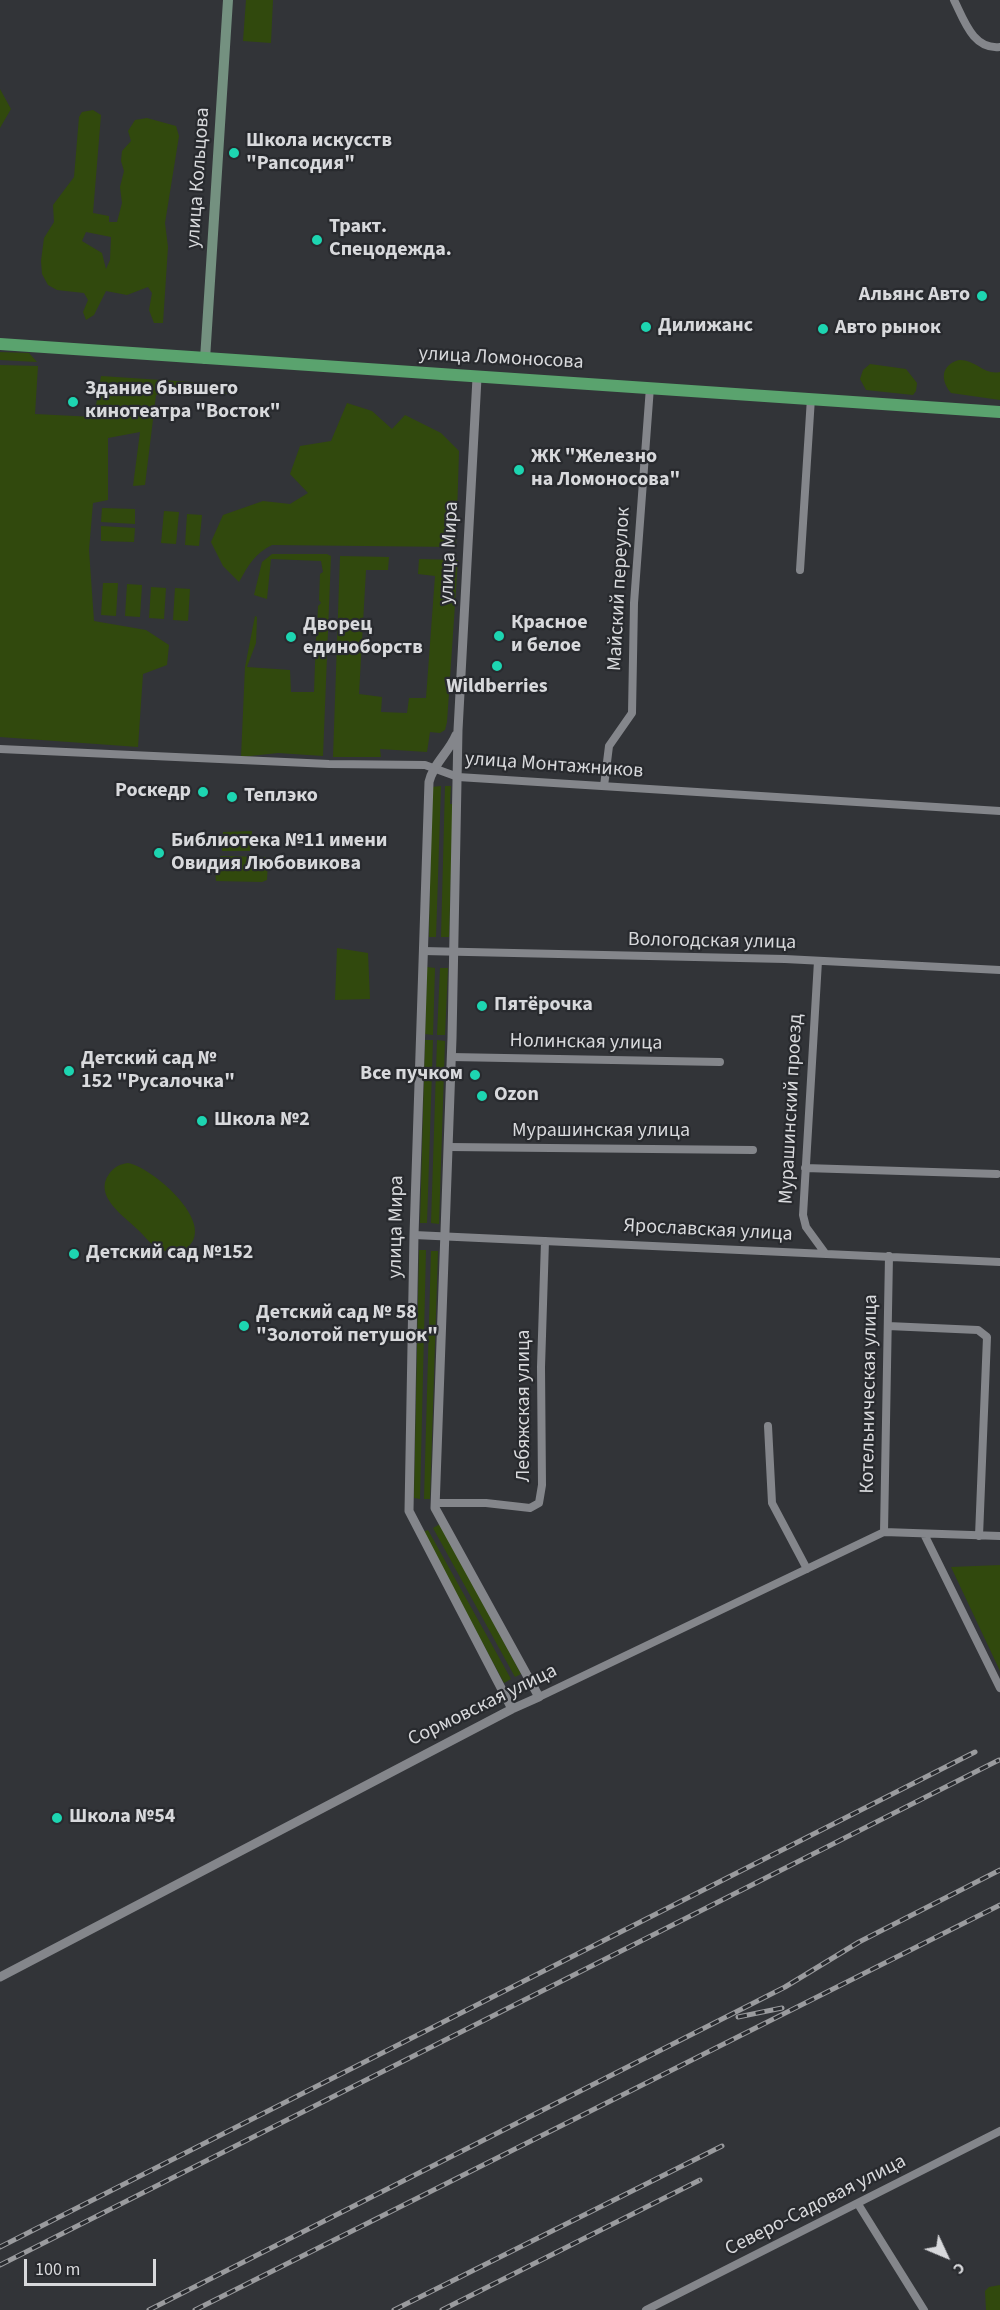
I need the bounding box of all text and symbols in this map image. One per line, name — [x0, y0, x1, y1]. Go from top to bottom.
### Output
street label: улица Кольцова — [182, 107, 216, 249]
place label: Школа искусств "Рапсодия" — [246, 130, 392, 177]
marker: Школа искусств "Рапсодия" — [227, 146, 241, 160]
place label: Тракт. Спецодежда. — [329, 216, 452, 263]
marker: Тракт. Спецодежда. — [310, 233, 324, 247]
place label: Альянс Авто — [859, 284, 970, 308]
marker: Альянс Авто — [975, 289, 989, 303]
place label: Дилижанс — [658, 315, 753, 339]
place label: Авто рынок — [835, 317, 941, 341]
marker: Дилижанс — [639, 320, 653, 334]
marker: Авто рынок — [816, 322, 830, 336]
street label: улица Ломоносова — [418, 343, 584, 375]
place label: Здание бывшего кинотеатра "Восток" — [85, 378, 281, 425]
marker: Здание бывшего кинотеатра "Восток" — [66, 395, 80, 409]
place label: ЖК "Железно на Ломоносова" — [531, 446, 680, 493]
marker: ЖК "Железно на Ломоносова" — [512, 463, 526, 477]
street label: улица Мира — [435, 501, 465, 605]
street label: Майский переулок — [604, 506, 636, 672]
place label: Красное и белое — [511, 612, 587, 659]
place label: Дворец единоборств — [303, 614, 423, 661]
marker: Красное и белое — [492, 629, 506, 643]
marker: Дворец единоборств — [284, 630, 298, 644]
marker: Wildberries — [490, 659, 504, 673]
place label: Wildberries — [446, 676, 548, 700]
street label: улица Монтажников — [464, 748, 644, 784]
place label: Роскедр — [115, 780, 191, 804]
marker: Роскедр — [196, 785, 210, 799]
place label: Теплэко — [244, 785, 318, 809]
marker: Теплэко — [225, 790, 239, 804]
place label: Библиотека №11 имени Овидия Любовикова — [171, 830, 387, 877]
marker: Библиотека №11 имени Овидия Любовикова — [152, 846, 166, 860]
street label: Вологодская улица — [628, 929, 796, 955]
place label: Пятёрочка — [494, 994, 593, 1018]
marker: Пятёрочка — [475, 999, 489, 1013]
street label: Мурашинский проезд — [775, 1013, 809, 1205]
street label: Нолинская улица — [509, 1030, 663, 1056]
place label: Детский сад № 152 "Русалочка" — [81, 1048, 235, 1095]
place label: Все пучком — [360, 1063, 463, 1087]
marker: Детский сад № 152 "Русалочка" — [62, 1064, 76, 1078]
marker: Все пучком — [468, 1068, 482, 1082]
place label: Ozon — [494, 1084, 539, 1108]
marker: Ozon — [475, 1089, 489, 1103]
place label: Школа №2 — [214, 1109, 310, 1133]
marker: Школа №2 — [195, 1114, 209, 1128]
street label: Мурашинская улица — [512, 1120, 690, 1144]
street label: улица Мира — [384, 1175, 410, 1279]
street label: Ярославская улица — [623, 1215, 793, 1247]
place label: Детский сад №152 — [86, 1242, 253, 1266]
marker: Детский сад №152 — [67, 1247, 81, 1261]
street label: Котельническая улица — [856, 1294, 884, 1494]
place label: Детский сад № 58 "Золотой петушок" — [256, 1302, 438, 1349]
marker: Детский сад № 58 "Золотой петушок" — [237, 1319, 251, 1333]
street label: Лебяжская улица — [513, 1330, 537, 1482]
street label: Сормовская улица — [405, 1660, 561, 1752]
place label: Школа №54 — [69, 1806, 175, 1830]
marker: Школа №54 — [50, 1811, 64, 1825]
street label: Северо-Садовая улица — [722, 2150, 910, 2262]
north arrow — [916, 2226, 976, 2286]
scale bar — [27, 2247, 159, 2285]
text: 100 m — [35, 2257, 80, 2282]
text: С — [948, 2258, 970, 2279]

